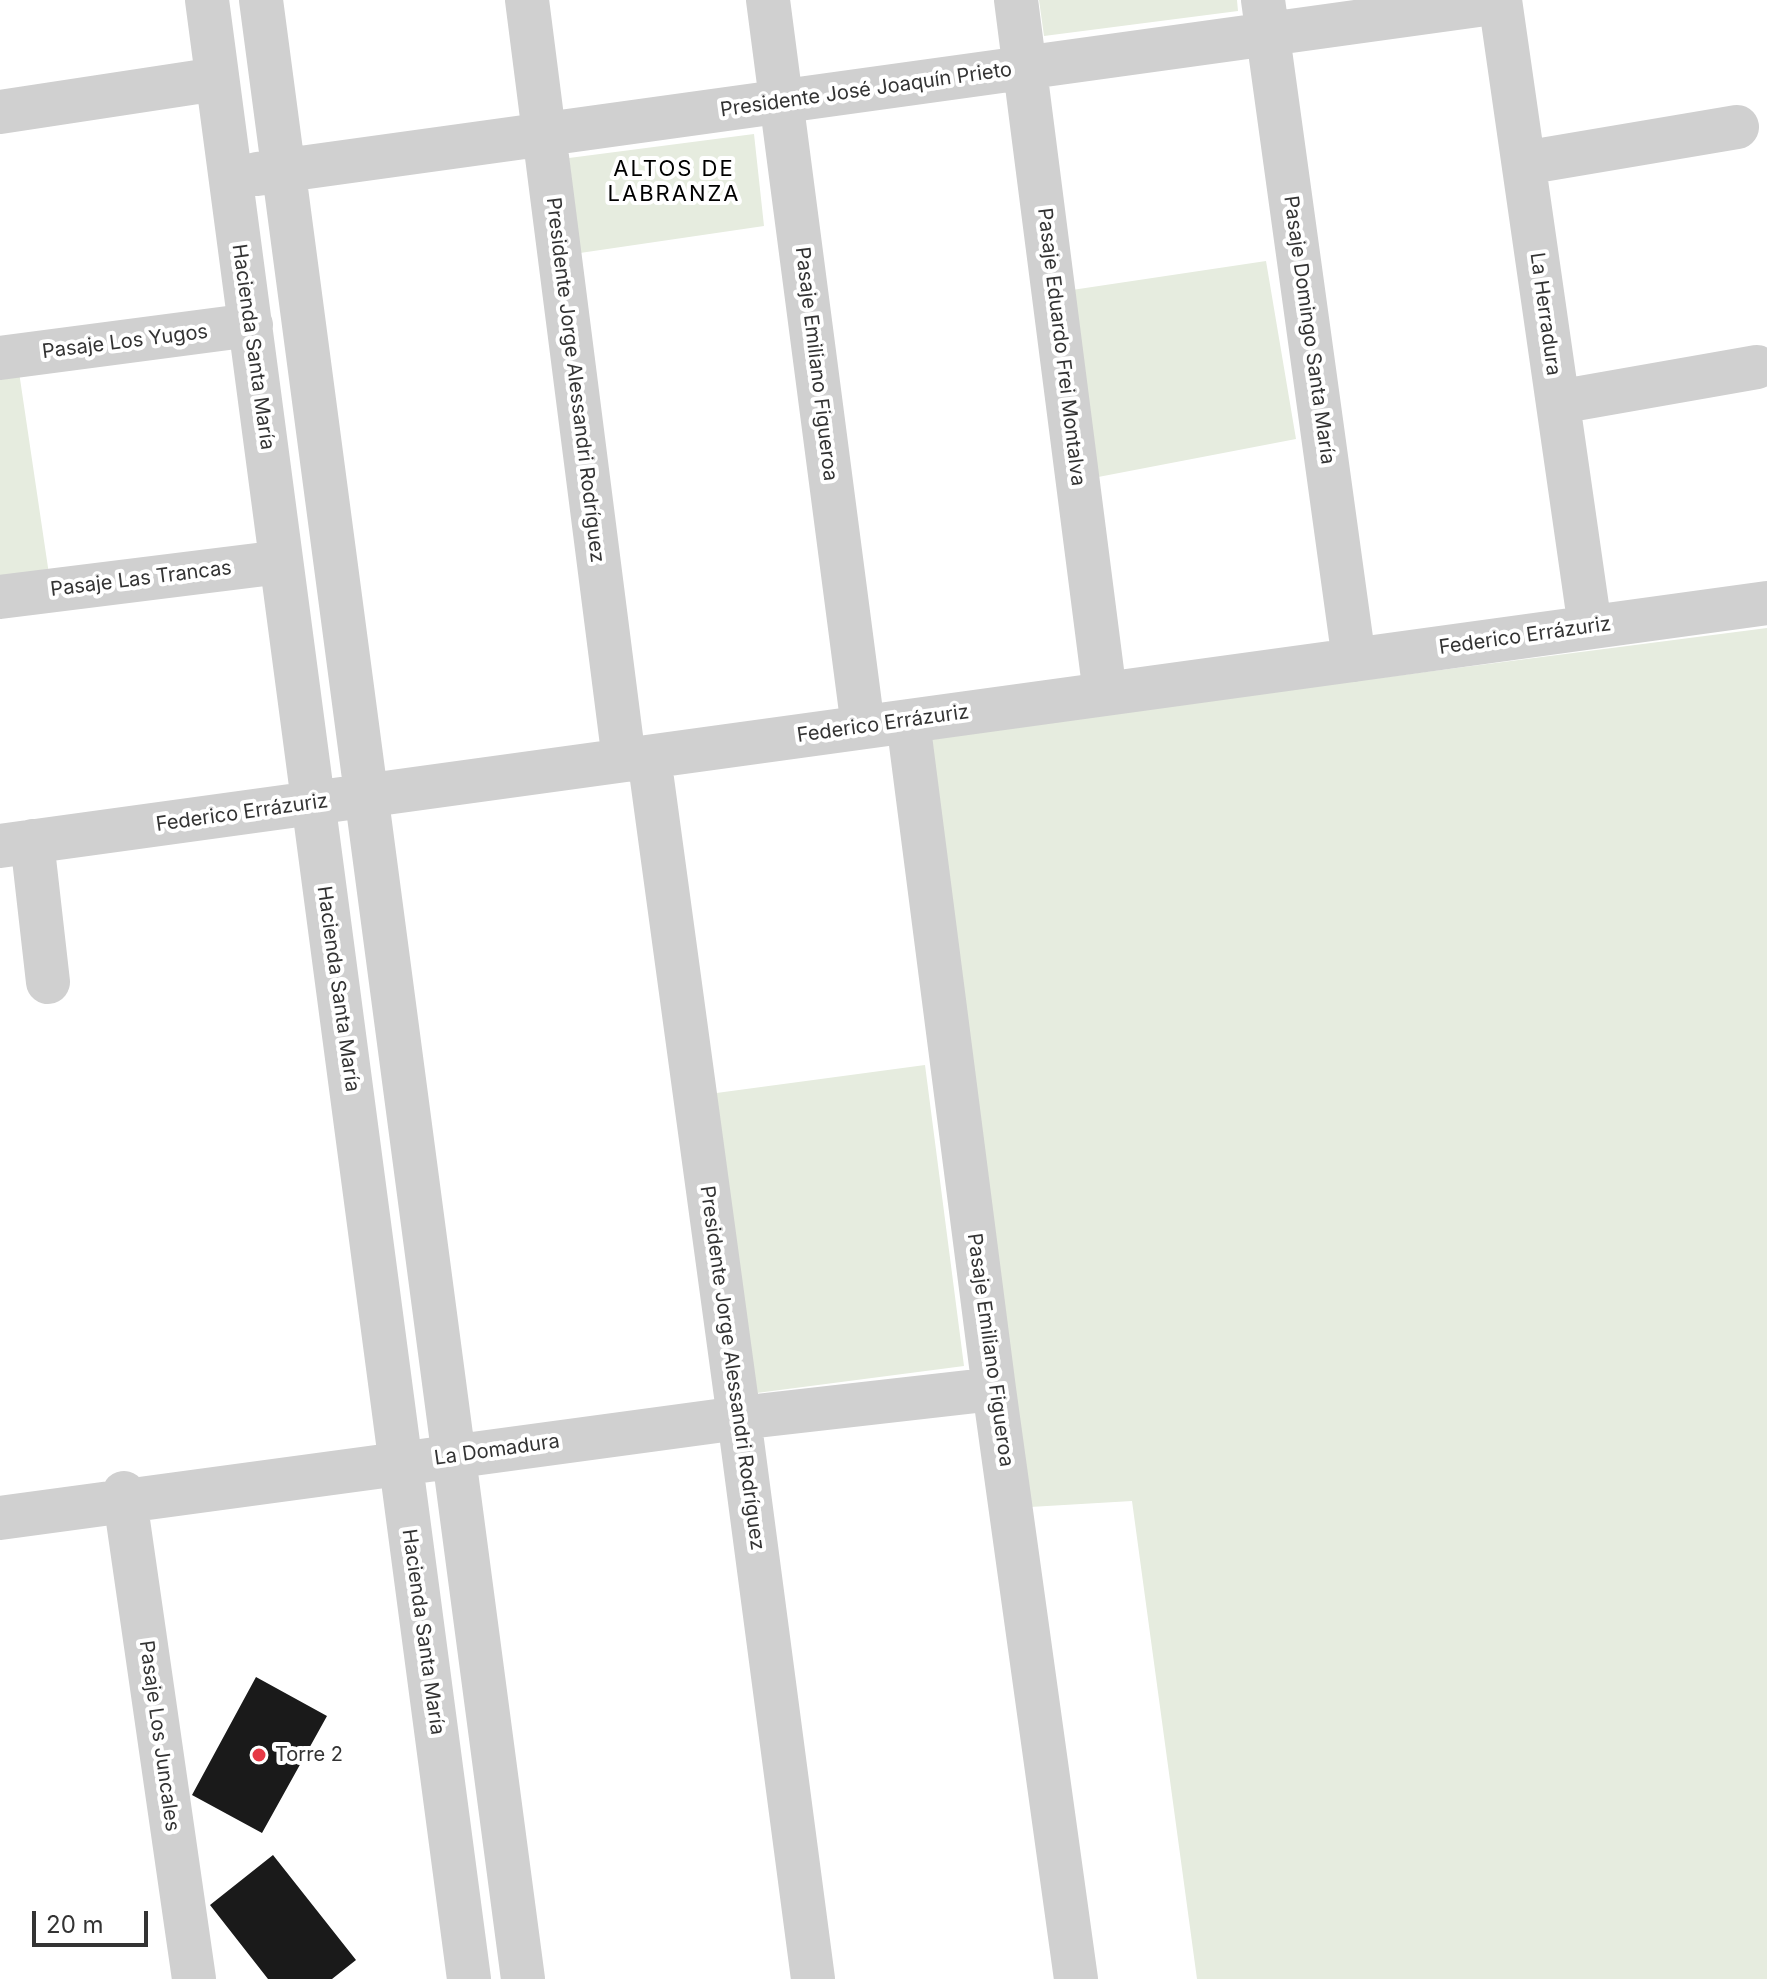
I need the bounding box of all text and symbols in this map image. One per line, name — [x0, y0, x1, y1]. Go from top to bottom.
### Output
street label: Presidente José Joaquín Prieto — [719, 58, 1013, 122]
district label: ALTOS DE LABRANZA — [608, 156, 740, 208]
street label: Pasaje Domingo Santa María — [1278, 194, 1340, 466]
street label: Presidente Jorge Alessandri Rodríguez — [541, 196, 609, 564]
street label: Pasaje Eduardo Frei Montalva — [1032, 207, 1090, 487]
street label: Hacienda Santa María — [227, 243, 279, 451]
street label: Pasaje Emiliano Figueroa — [790, 246, 842, 482]
street label: La Herradura — [1524, 251, 1566, 377]
street label: Pasaje Los Yugos — [41, 320, 209, 364]
street label: Pasaje Las Trancas — [49, 556, 233, 602]
street label: Federico Errázuriz — [1437, 612, 1613, 660]
street label: Federico Errázuriz — [795, 700, 971, 748]
street label: Federico Errázuriz — [154, 789, 330, 837]
street label: Hacienda Santa María — [312, 885, 364, 1093]
street label: Presidente Jorge Alessandri Rodríguez — [695, 1184, 769, 1552]
street label: Pasaje Emiliano Figueroa — [962, 1232, 1018, 1468]
street label: La Domadura — [433, 1429, 561, 1471]
street label: Hacienda Santa María — [397, 1528, 449, 1736]
street label: Pasaje Los Juncales — [134, 1639, 184, 1833]
place label: Torre 2 — [275, 1743, 343, 1767]
marker: Torre 2 — [250, 1746, 268, 1764]
scale bar — [36, 1895, 152, 1945]
text: 20 m — [46, 1910, 104, 1939]

